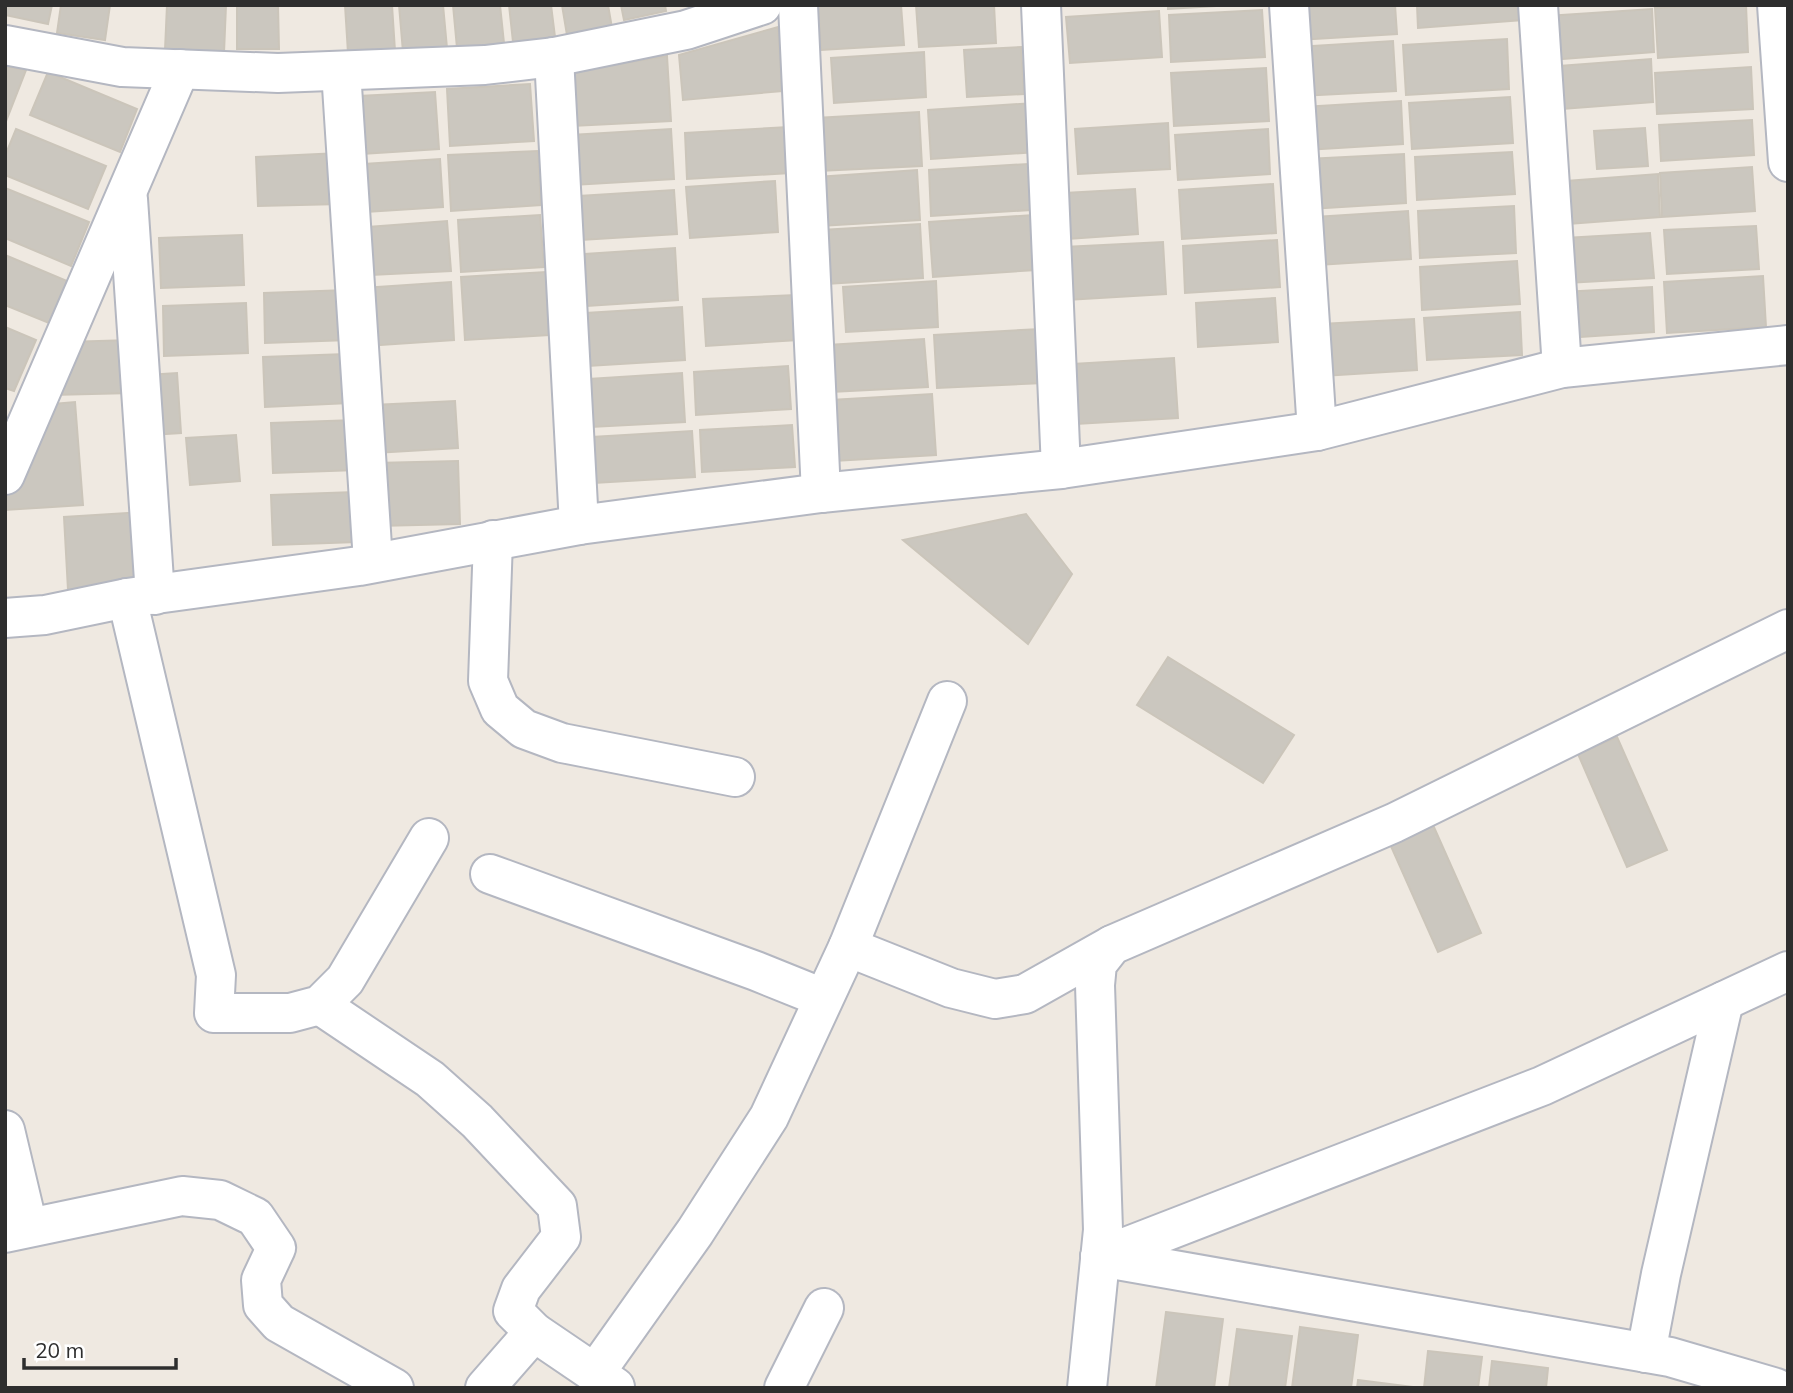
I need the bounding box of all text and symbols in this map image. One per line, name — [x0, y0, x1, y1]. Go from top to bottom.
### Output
scale bar — [24, 1326, 177, 1370]
text: 20 m — [35, 1337, 84, 1363]

